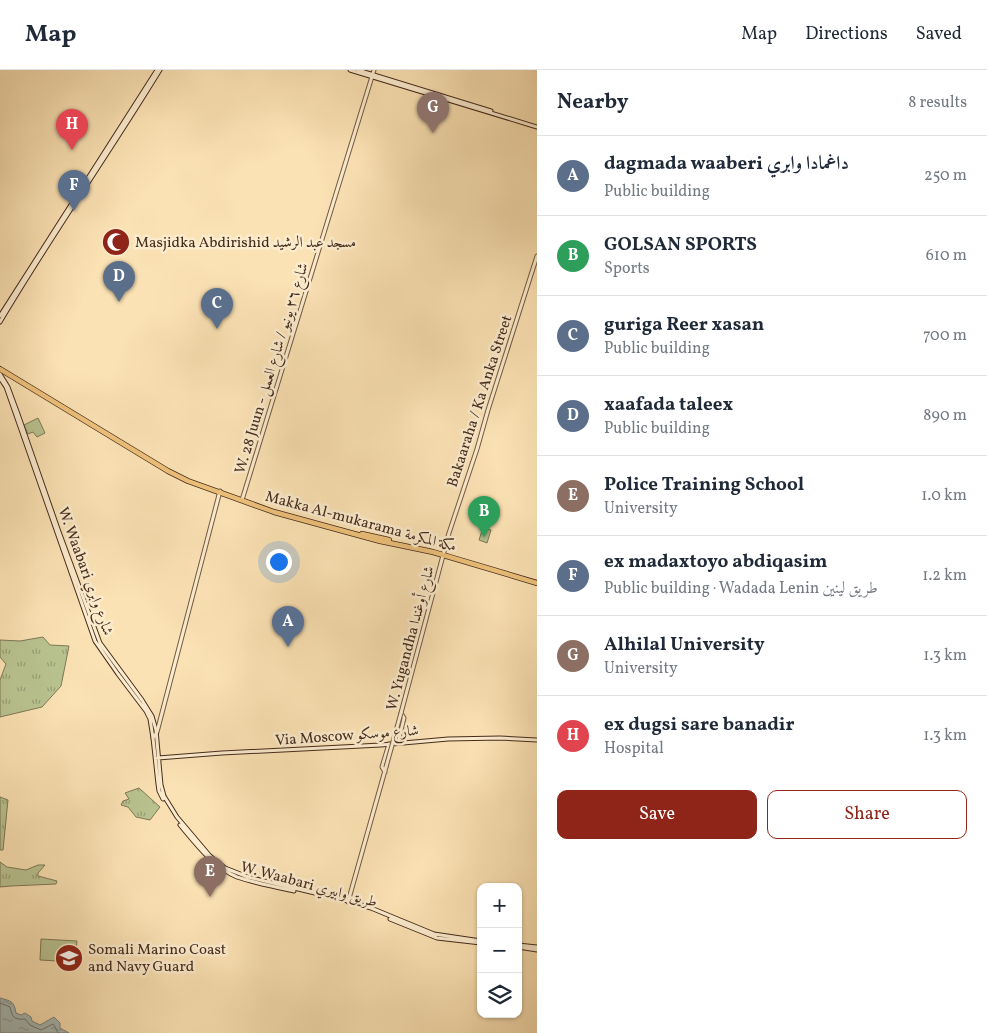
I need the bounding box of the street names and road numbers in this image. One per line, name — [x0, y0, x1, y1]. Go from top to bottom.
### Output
street label: W. 28 Juun - شارع ٢٦ يونيو / شارع العمل — [230, 260, 316, 477]
street label: Bakaaraha / Ka Anka Street — [443, 313, 518, 490]
street label: Makka Al-mukarama مكة المكرمة — [263, 487, 459, 558]
street label: W. Waabari شارع وابري — [51, 504, 118, 639]
street label: W. Yugandha شارع أوغندا — [380, 563, 442, 713]
street label: Via Moscow شارع موسكو — [275, 721, 420, 753]
street label: W. Waabari طريق وابيري — [238, 857, 379, 914]

